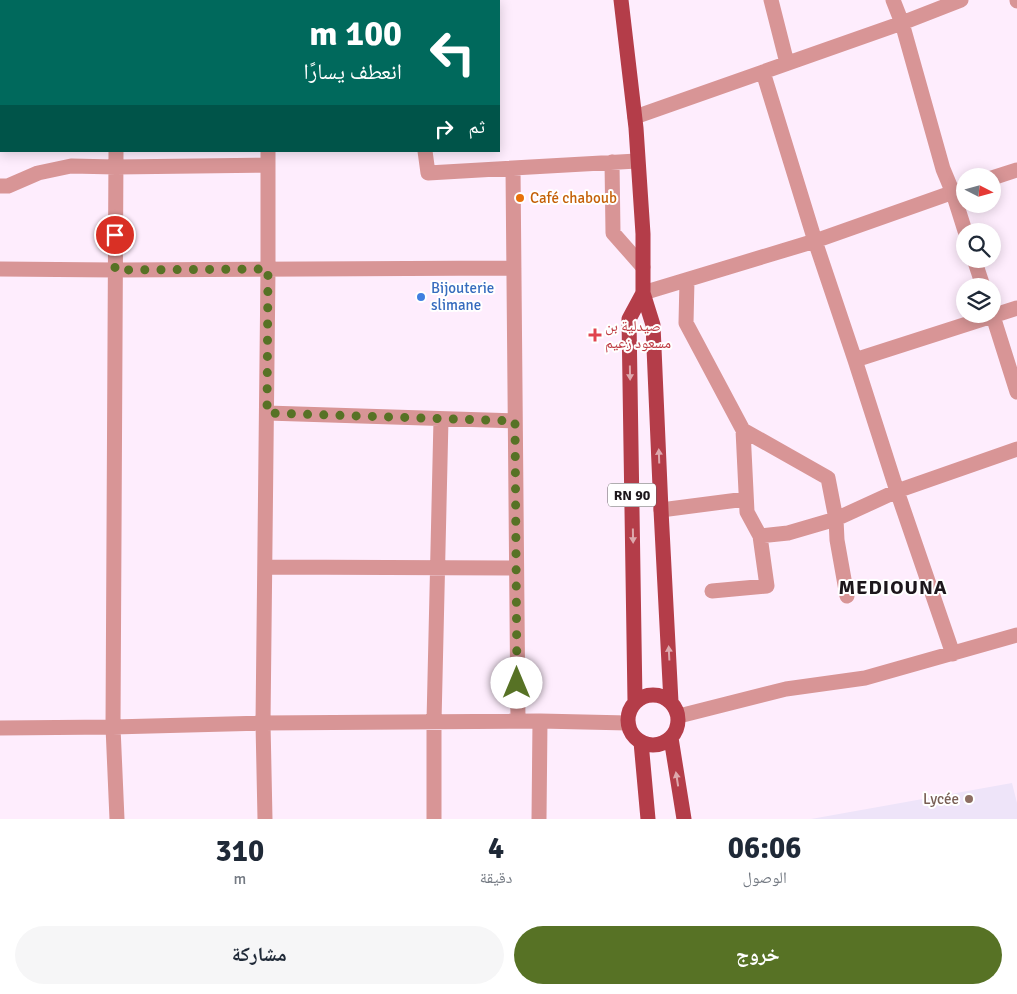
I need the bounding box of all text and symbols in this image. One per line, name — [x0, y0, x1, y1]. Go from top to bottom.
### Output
text: 100 m — [309, 12, 402, 55]
icon: left — [420, 20, 485, 85]
text: انعطف يسارًا — [304, 58, 402, 85]
icon: right — [430, 115, 458, 143]
text: ثم — [468, 115, 485, 139]
north arrow — [956, 168, 1001, 212]
map controls — [956, 168, 1001, 323]
place label: Café chaboub — [530, 189, 617, 207]
marker: Café chaboub — [514, 192, 526, 204]
pin — [94, 214, 136, 256]
icon: arrive — [101, 221, 129, 249]
button: search — [956, 223, 1001, 268]
button: layers — [956, 278, 1001, 323]
place label: Bijouterie slimane — [431, 279, 494, 314]
marker: Bijouterie slimane — [415, 291, 427, 303]
place label: صيدلية بن مسعود زعيم — [605, 317, 671, 353]
marker: صيدلية بن مسعود زعيم — [589, 329, 601, 341]
one-way arrow — [626, 365, 634, 381]
one-way arrow — [655, 447, 663, 463]
road number: RN 90 — [608, 484, 656, 506]
one-way arrow — [629, 528, 637, 544]
district label: MEDIOUNA — [838, 575, 948, 600]
one-way arrow — [664, 645, 672, 661]
position arrow — [490, 656, 542, 708]
one-way arrow — [673, 770, 681, 786]
place label: Lycée — [923, 790, 959, 808]
marker: Lycée — [963, 793, 975, 805]
text: 4 — [488, 830, 504, 867]
text: 06:06 — [728, 830, 801, 867]
text: 310 — [216, 833, 264, 870]
text: دقيقة — [480, 868, 512, 888]
text: الوصول — [742, 868, 787, 888]
text: m — [234, 869, 246, 889]
button: مشاركة — [15, 926, 504, 984]
button: خروج — [514, 926, 1002, 984]

